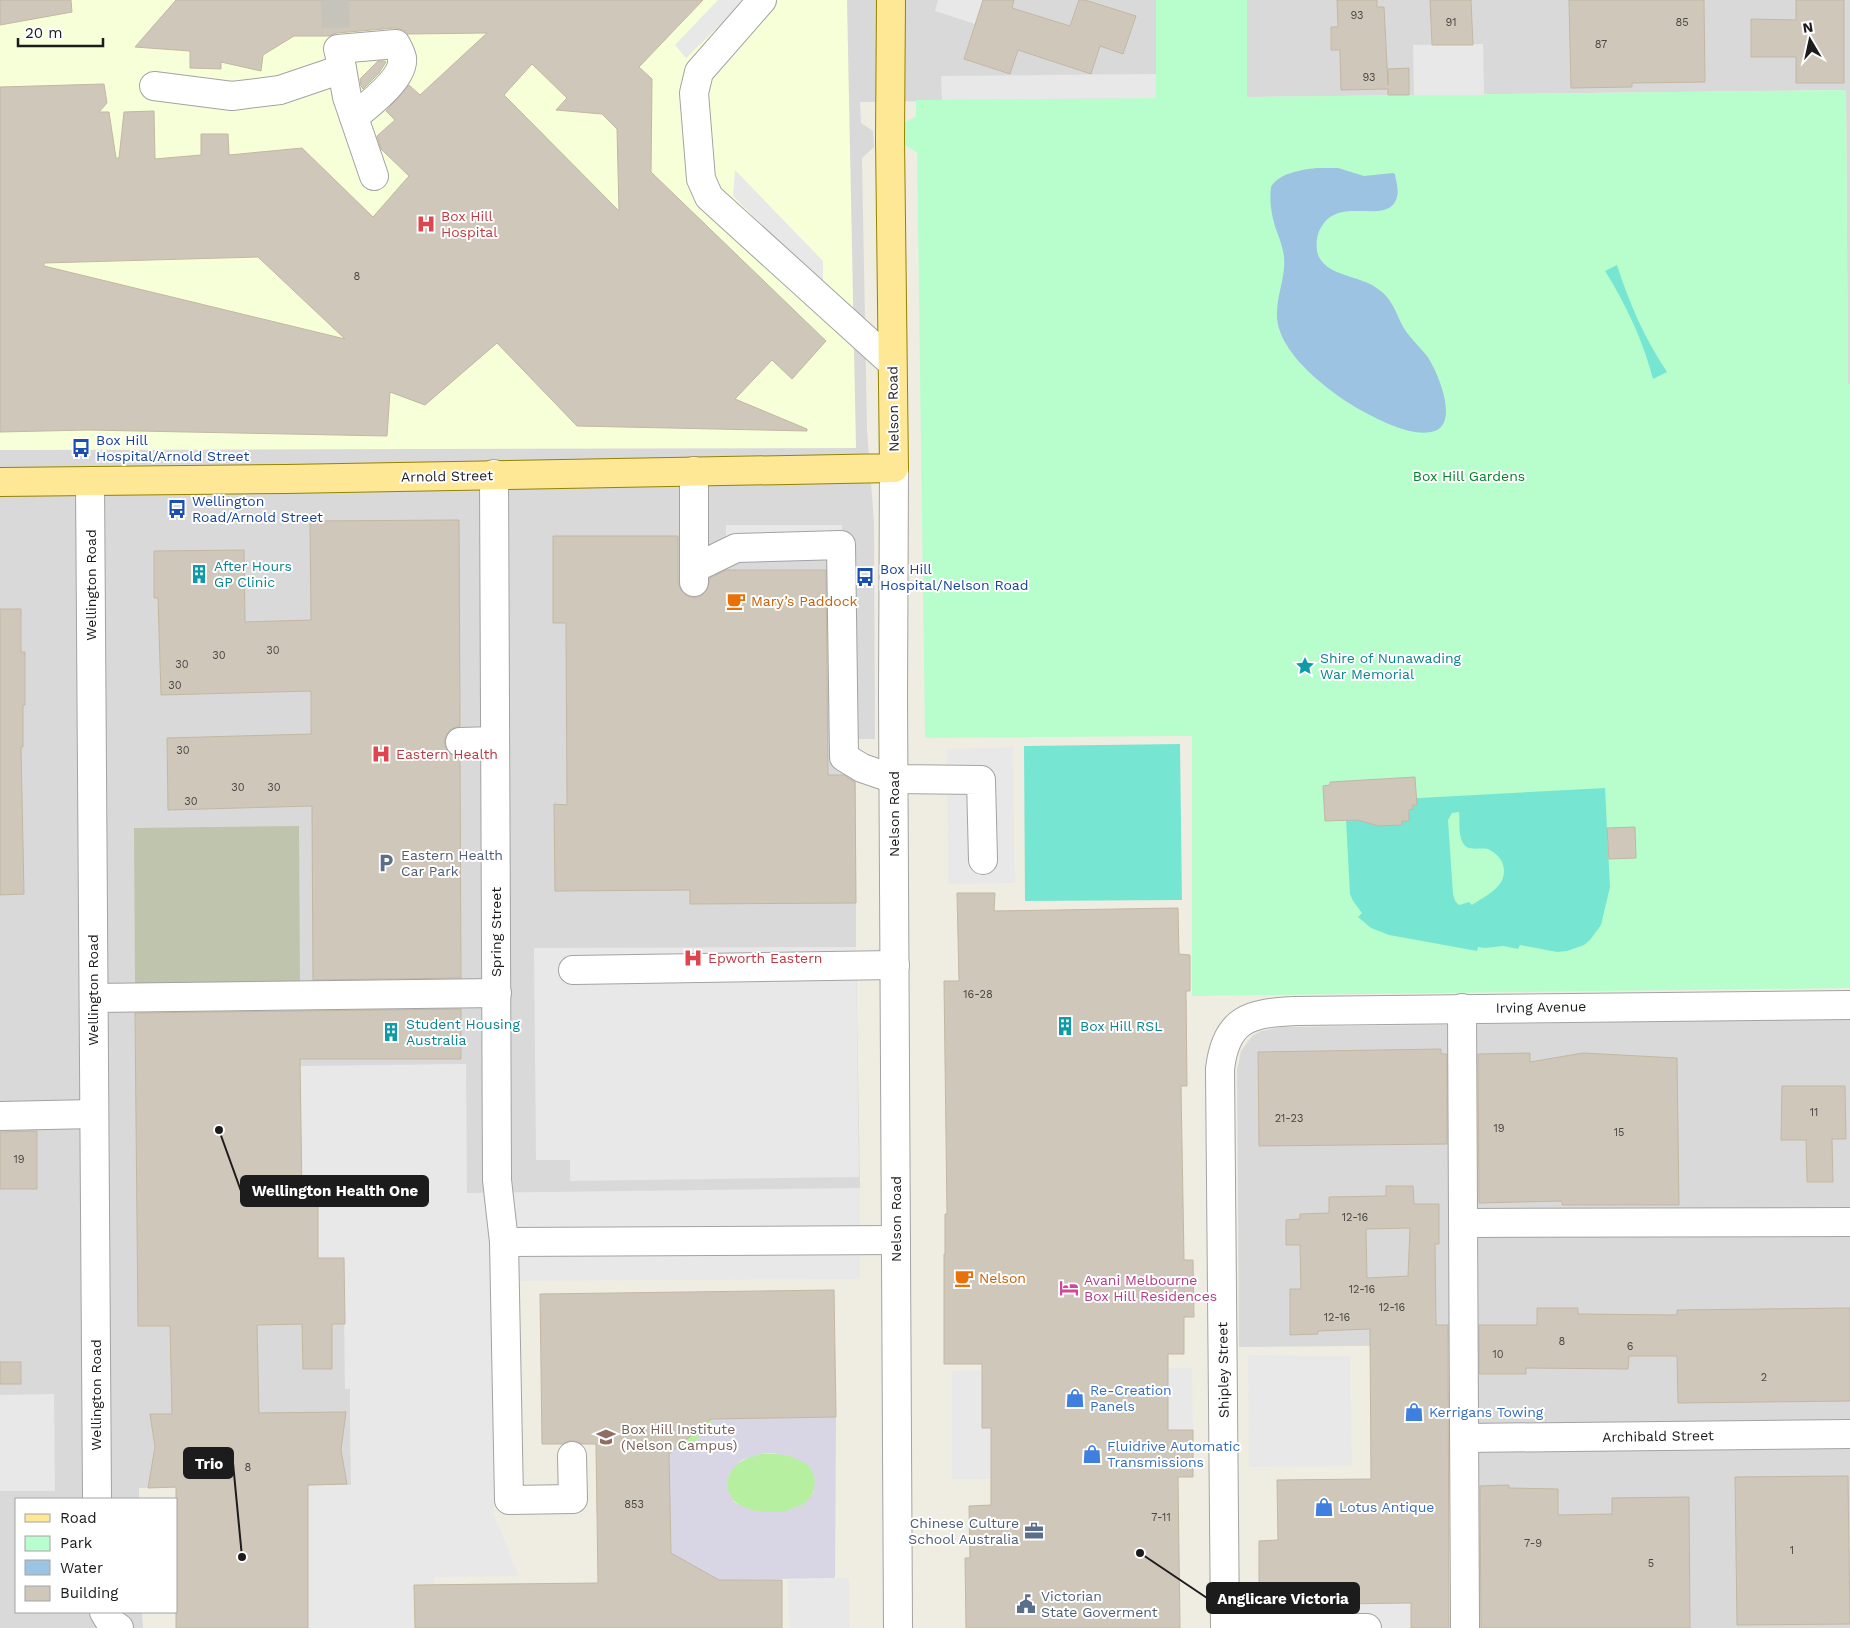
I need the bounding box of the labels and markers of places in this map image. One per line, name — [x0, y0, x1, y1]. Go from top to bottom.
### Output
place label: Box Hill Hospital — [441, 208, 498, 240]
hospital icon: Box Hill Hospital — [415, 213, 437, 235]
place label: Box Hill Hospital/Arnold Street — [96, 432, 249, 464]
bus stop icon: Box Hill Hospital/Arnold Street — [70, 437, 92, 459]
place label: Wellington Road/Arnold Street — [192, 493, 323, 525]
bus stop icon: Wellington Road/Arnold Street — [166, 498, 188, 520]
place label: After Hours GP Clinic — [214, 558, 292, 590]
place label: Box Hill Hospital/Nelson Road — [880, 561, 1029, 593]
building icon: After Hours GP Clinic — [188, 563, 210, 585]
bus stop icon: Box Hill Hospital/Nelson Road — [854, 566, 876, 588]
cafe icon: Mary’s Paddock — [725, 590, 747, 612]
place label: Mary’s Paddock — [751, 593, 857, 609]
place label: Shire of Nunawading War Memorial — [1320, 650, 1462, 682]
place icon: Shire of Nunawading War Memorial — [1294, 655, 1316, 677]
hospital icon: Eastern Health — [370, 743, 392, 765]
place label: Eastern Health — [396, 746, 498, 762]
place label: Eastern Health Car Park — [401, 847, 503, 879]
parking icon: Eastern Health Car Park — [375, 852, 397, 874]
hospital icon: Epworth Eastern — [682, 947, 704, 969]
place label: Epworth Eastern — [708, 950, 823, 966]
building icon: Box Hill RSL — [1054, 1015, 1076, 1037]
place label: Student Housing Australia — [406, 1016, 521, 1048]
place label: Box Hill RSL — [1080, 1018, 1163, 1034]
building icon: Student Housing Australia — [380, 1021, 402, 1043]
callout: Wellington Health One — [241, 1176, 428, 1206]
cafe icon: Nelson — [953, 1267, 975, 1289]
place label: Nelson — [979, 1270, 1026, 1286]
place label: Avani Melbourne Box Hill Residences — [1084, 1272, 1217, 1304]
hotel icon: Avani Melbourne Box Hill Residences — [1058, 1277, 1080, 1299]
place label: Re-Creation Panels — [1090, 1382, 1172, 1414]
shop icon: Re-Creation Panels — [1064, 1387, 1086, 1409]
shop icon: Kerrigans Towing — [1403, 1401, 1425, 1423]
place label: Kerrigans Towing — [1429, 1404, 1544, 1420]
place label: Box Hill Institute (Nelson Campus) — [621, 1421, 738, 1453]
school or university icon: Box Hill Institute (Nelson Campus) — [595, 1426, 617, 1448]
place label: Fluidrive Automatic Transmissions — [1107, 1438, 1241, 1470]
shop icon: Fluidrive Automatic Transmissions — [1081, 1443, 1103, 1465]
callout: Trio — [184, 1448, 233, 1478]
shop icon: Lotus Antique — [1313, 1496, 1335, 1518]
place label: Lotus Antique — [1339, 1499, 1434, 1515]
place label: Chinese Culture School Australia — [908, 1515, 1019, 1547]
office icon: Chinese Culture School Australia — [1023, 1520, 1045, 1542]
callout: Anglicare Victoria — [1207, 1583, 1359, 1613]
place label: Victorian State Goverment — [1041, 1588, 1158, 1620]
public building icon: Victorian State Goverment — [1015, 1593, 1037, 1615]

